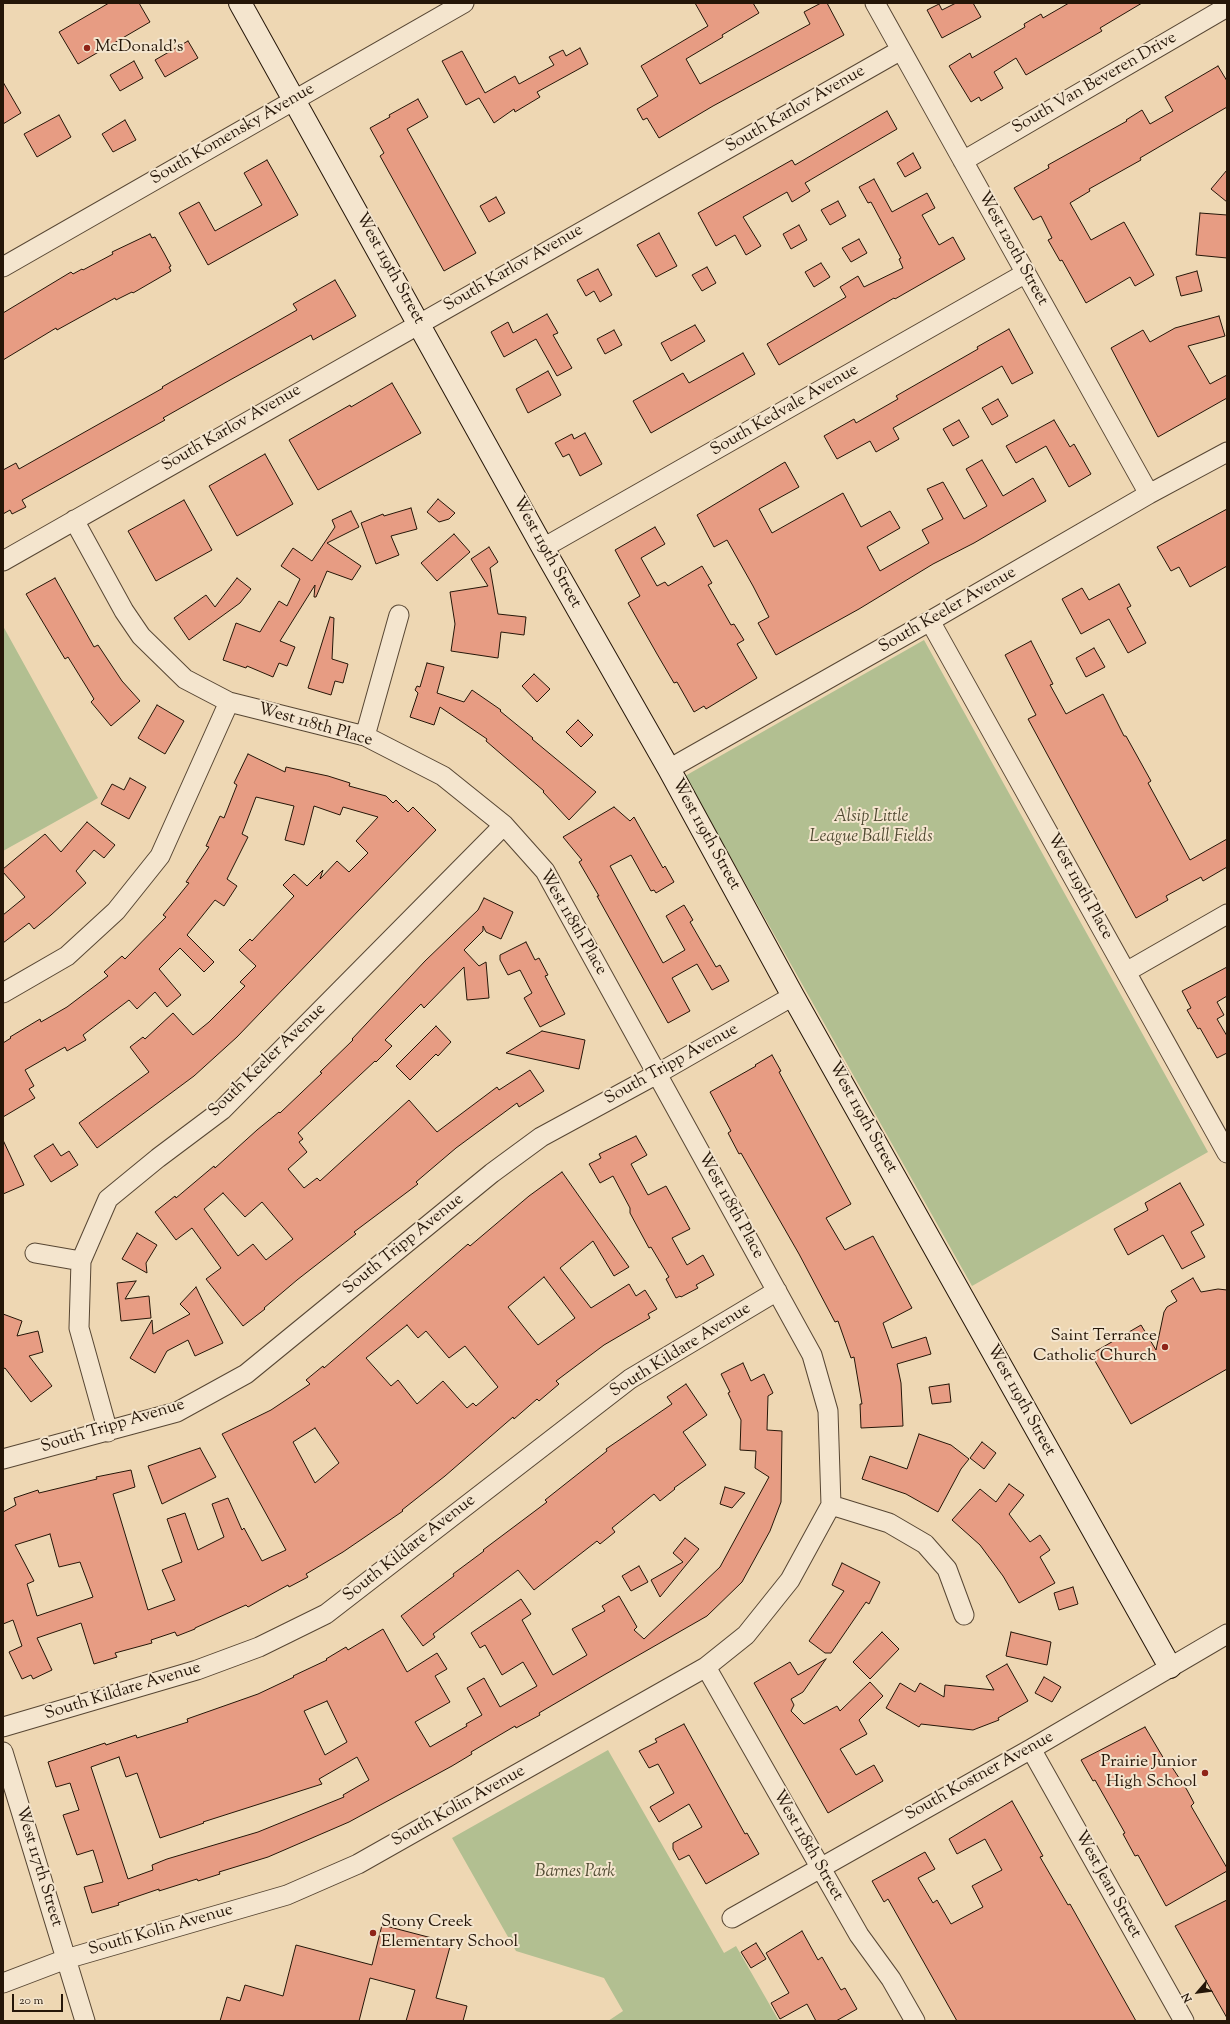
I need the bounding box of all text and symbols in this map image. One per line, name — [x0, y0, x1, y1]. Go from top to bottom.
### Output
street label: South Van Beveren Drive — [1009, 29, 1181, 139]
place label: McDonald's — [95, 38, 183, 58]
marker: McDonald's — [82, 43, 92, 53]
street label: South Karlov Avenue — [723, 62, 869, 158]
street label: South Komensky Avenue — [147, 80, 319, 190]
street label: West 120th Street — [972, 188, 1052, 310]
street label: West 119th Street — [350, 210, 428, 328]
street label: South Karlov Avenue — [441, 221, 587, 317]
street label: South Kedvale Avenue — [708, 360, 862, 462]
street label: South Karlov Avenue — [159, 381, 305, 477]
street label: West 119th Street — [507, 494, 585, 612]
street label: South Keeler Avenue — [876, 563, 1020, 659]
street label: West 118th Place — [255, 700, 375, 752]
street label: West 119th Street — [666, 776, 744, 894]
park label: Alsip Little League Ball Fields — [809, 808, 933, 848]
street label: West 119th Place — [1042, 831, 1116, 943]
street label: West 118th Place — [534, 867, 610, 979]
street label: South Keeler Avenue — [205, 1000, 331, 1122]
street label: South Tripp Avenue — [602, 1020, 742, 1110]
street label: West 119th Street — [823, 1059, 901, 1177]
street label: West 118th Place — [692, 1149, 768, 1263]
street label: South Tripp Avenue — [340, 1190, 468, 1300]
street label: South Kildare Avenue — [607, 1299, 755, 1403]
place label: Saint Terrance Catholic Church — [1033, 1327, 1157, 1367]
street label: West 119th Street — [981, 1342, 1059, 1460]
marker: Saint Terrance Catholic Church — [1160, 1342, 1170, 1352]
street label: South Tripp Avenue — [39, 1395, 187, 1459]
street label: South Kildare Avenue — [340, 1491, 480, 1607]
street label: South Kildare Avenue — [42, 1659, 204, 1725]
street label: South Kostner Avenue — [902, 1728, 1058, 1826]
place label: Prairie Junior High School — [1101, 1753, 1197, 1793]
street label: South Kolin Avenue — [389, 1762, 529, 1852]
marker: Prairie Junior High School — [1200, 1768, 1210, 1778]
street label: West 118th Street — [767, 1787, 847, 1905]
street label: West 117th Street — [10, 1804, 66, 1930]
street label: West Jean Street — [1069, 1828, 1145, 1942]
park label: Barnes Park — [535, 1863, 615, 1883]
street label: South Kolin Avenue — [86, 1901, 236, 1961]
place label: Stony Creek Elementary School — [381, 1913, 518, 1953]
marker: Stony Creek Elementary School — [368, 1928, 378, 1938]
north arrow — [1178, 1972, 1218, 2012]
scale bar — [14, 1986, 65, 2012]
text: N — [1178, 1990, 1197, 2005]
text: 20 m — [19, 1992, 43, 2010]

